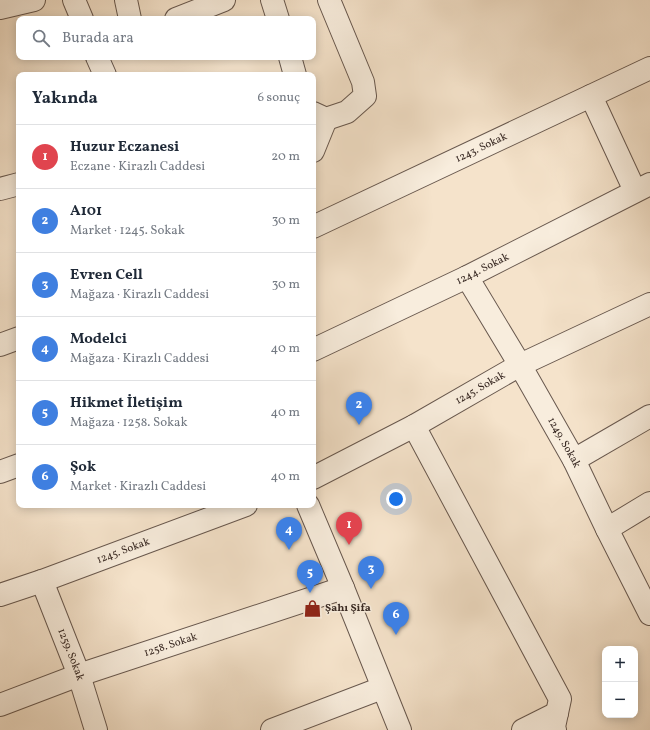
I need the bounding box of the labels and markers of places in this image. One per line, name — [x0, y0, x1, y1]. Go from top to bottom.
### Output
pin: 2 — [346, 392, 372, 425]
pin: 1 — [336, 512, 362, 545]
pin: 4 — [276, 517, 302, 550]
pin: 3 — [358, 556, 384, 589]
pin: 5 — [297, 560, 323, 593]
shop icon: Şahı Şifa — [302, 598, 322, 618]
place label: Şahı Şifa — [325, 601, 371, 616]
pin: 6 — [383, 602, 409, 635]

